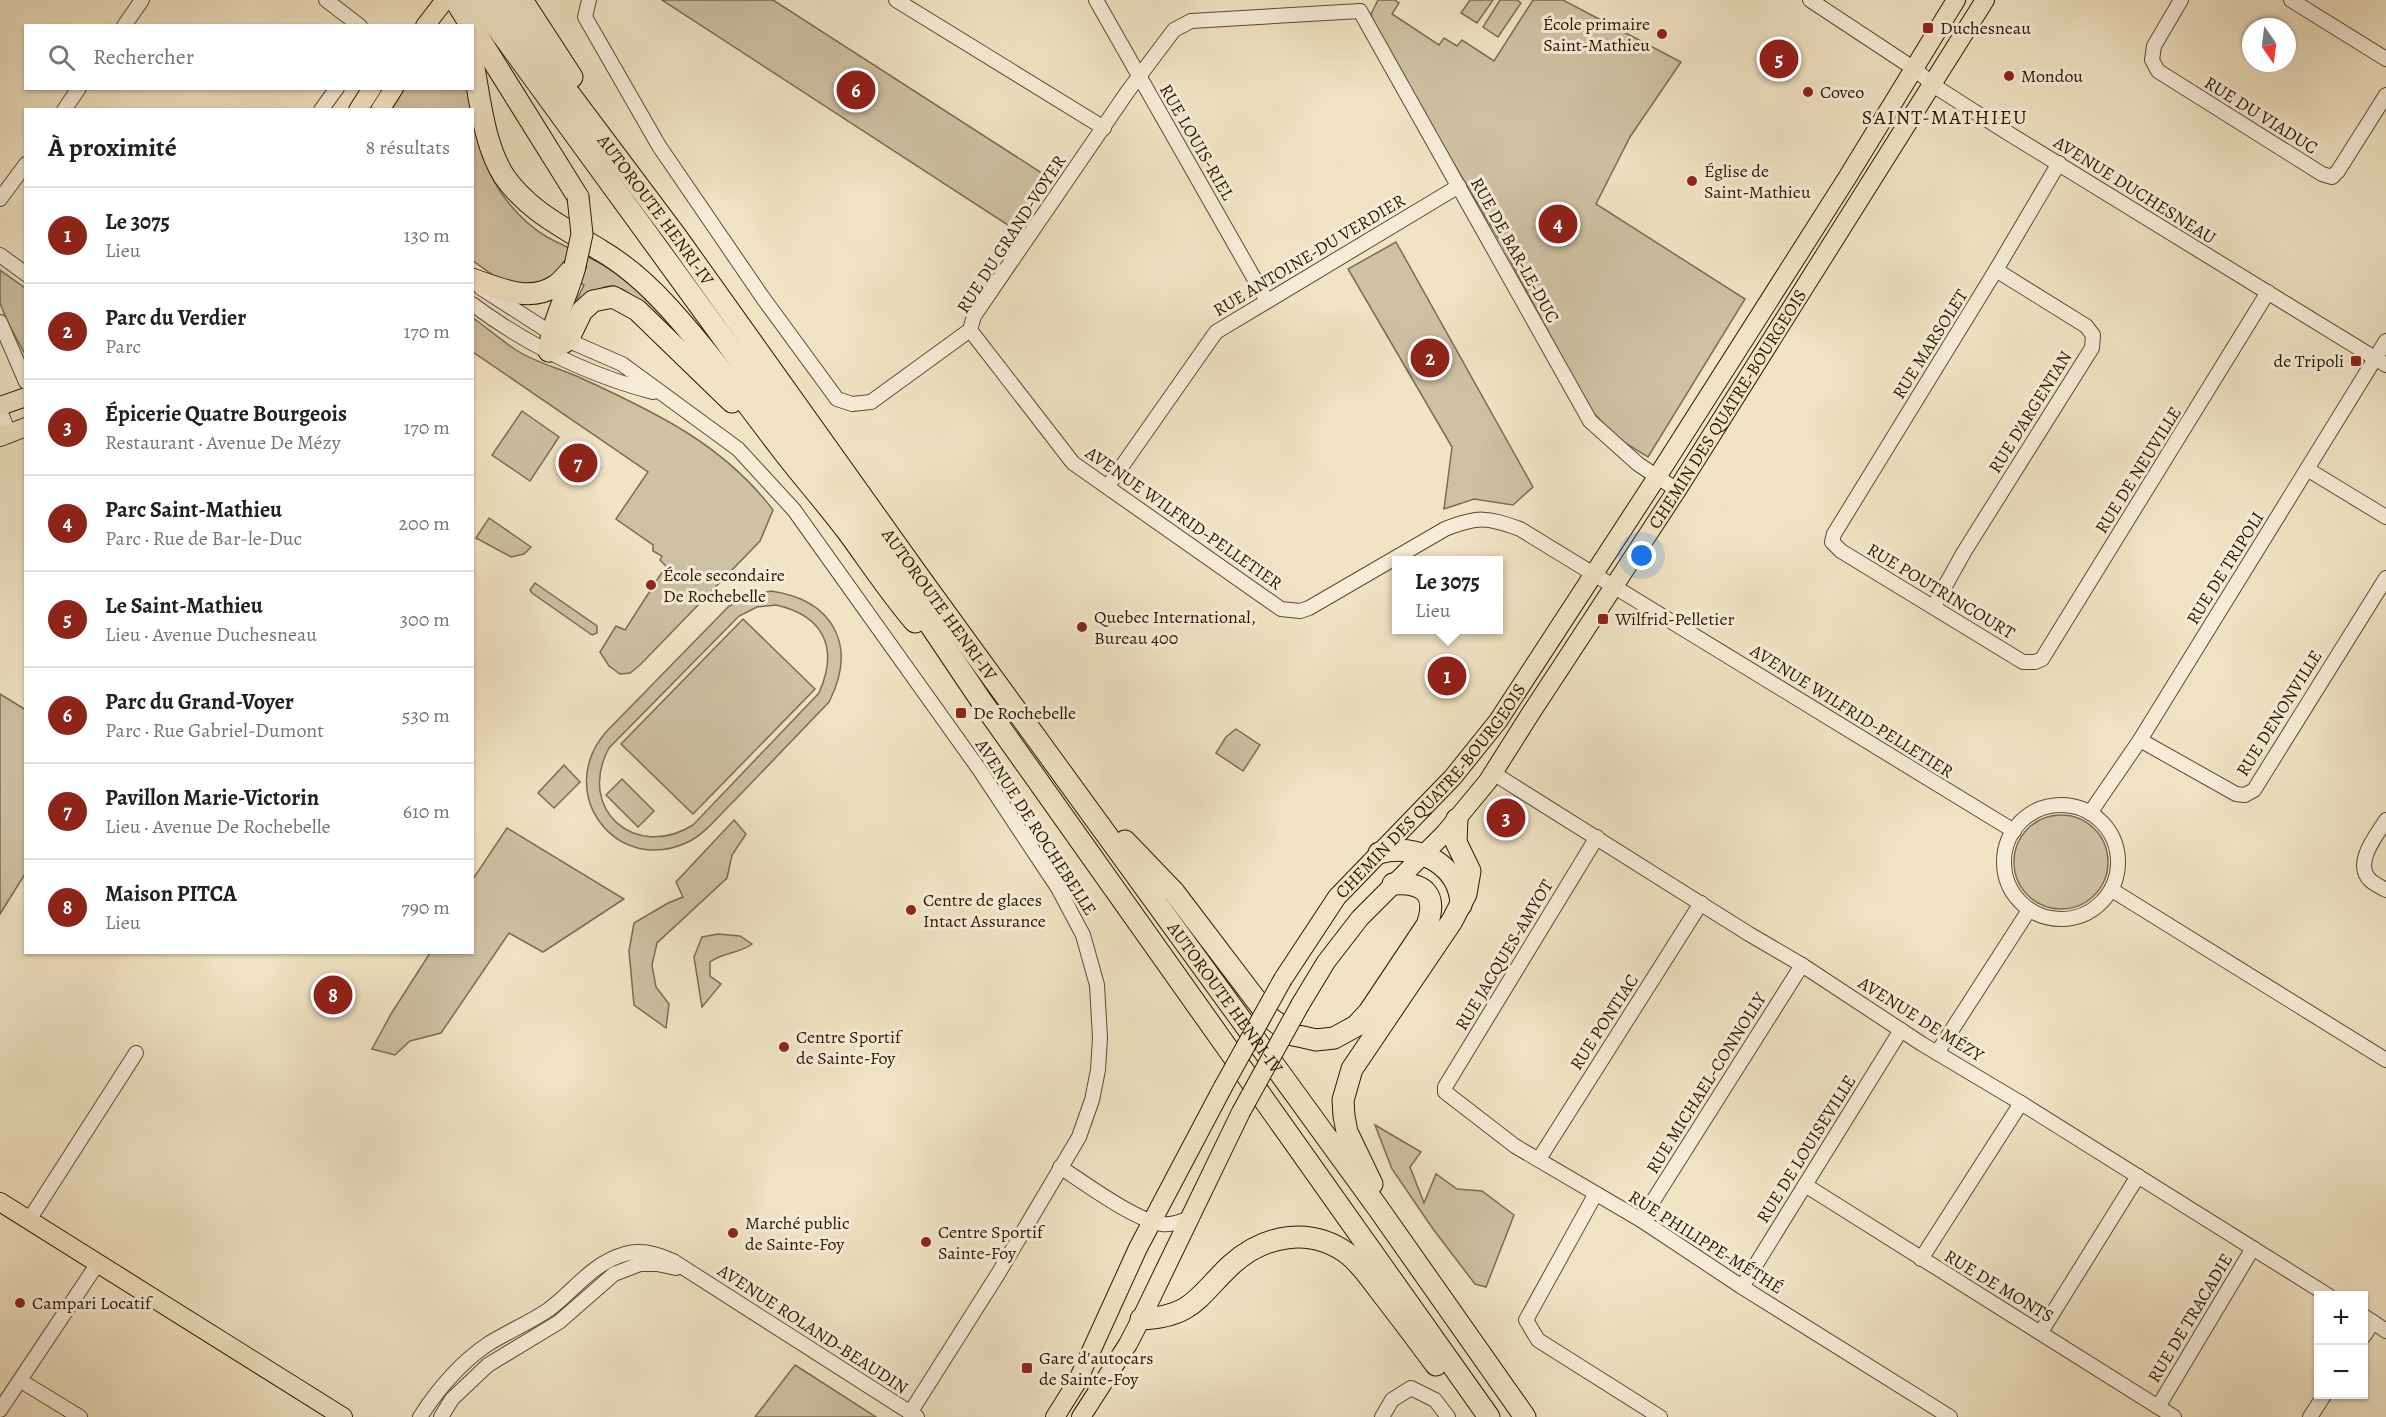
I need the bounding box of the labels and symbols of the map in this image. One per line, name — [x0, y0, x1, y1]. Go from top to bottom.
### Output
place label: École primaire Saint-Mathieu — [1543, 12, 1650, 57]
place label: Duchesneau — [1940, 16, 2031, 40]
north arrow — [2242, 18, 2296, 72]
marker: Duchesneau — [1921, 21, 1935, 35]
marker: École primaire Saint-Mathieu — [1655, 27, 1669, 41]
pin: 5 — [1760, 36, 1798, 82]
place label: Mondou — [2021, 64, 2083, 88]
pin: 6 — [836, 68, 876, 112]
marker: Mondou — [2002, 69, 2016, 83]
street label: RUE DU VIADUC — [2200, 70, 2322, 160]
street label: RUE LOUIS-RIEL — [1154, 79, 1240, 205]
place label: Coveo — [1820, 80, 1864, 104]
marker: Coveo — [1801, 85, 1815, 99]
district label: SAINT-MATHIEU — [1862, 104, 2028, 131]
street label: AUTOROUTE HENRI-IV — [591, 129, 720, 290]
street label: AVENUE DUCHESNEAU — [2049, 130, 2221, 250]
street label: RUE DU GRAND-VOYER — [951, 150, 1071, 318]
place label: Église de Saint-Mathieu — [1704, 159, 1811, 204]
street label: RUE DE BAR-LE-DUC — [1465, 173, 1565, 327]
marker: Église de Saint-Mathieu — [1685, 174, 1699, 188]
street label: RUE ANTOINE-DU VERDIER — [1209, 188, 1409, 322]
pin: 4 — [1538, 202, 1578, 246]
street label: RUE MARSOLET — [1887, 284, 1973, 403]
street label: CHEMIN DES QUATRE-BOURGEOIS — [1643, 285, 1812, 534]
pin: 2 — [1410, 336, 1450, 380]
street label: RUE D'ARGENTAN — [1983, 346, 2077, 478]
place label: de Tripoli — [2274, 349, 2344, 373]
marker: de Tripoli — [2349, 354, 2363, 368]
street label: RUE DE NEUVILLE — [2089, 402, 2187, 538]
pin: 7 — [558, 440, 598, 486]
street label: AVENUE WILFRID-PELLETIER — [1080, 440, 1287, 595]
street label: RUE DE TRIPOLI — [2181, 507, 2269, 629]
street label: AUTOROUTE HENRI-IV — [876, 523, 1003, 685]
street label: RUE POUTRINCOURT — [1863, 537, 2020, 645]
your location — [1627, 541, 1656, 570]
place label: École secondaire De Rochebelle — [663, 563, 785, 608]
marker: École secondaire De Rochebelle — [644, 578, 658, 592]
place label: Quebec International, Bureau 400 — [1094, 605, 1256, 650]
place label: Wilfrid-Pelletier — [1614, 607, 1734, 631]
marker: Wilfrid-Pelletier — [1596, 612, 1610, 626]
marker: Quebec International, Bureau 400 — [1075, 620, 1089, 634]
street label: AVENUE WILFRID-PELLETIER — [1745, 638, 1958, 783]
street label: RUE DENONVILLE — [2231, 645, 2327, 781]
pin: 1 — [1428, 654, 1466, 698]
street label: CHEMIN DES QUATRE-BOURGEOIS — [1330, 679, 1531, 904]
place label: De Rochebelle — [973, 701, 1076, 725]
marker: De Rochebelle — [954, 706, 968, 720]
street label: AVENUE DE ROCHEBELLE — [969, 733, 1102, 920]
pin: 3 — [1486, 796, 1526, 840]
street label: RUE JACQUES-AMYOT — [1449, 875, 1559, 1035]
place label: Centre de glaces Intact Assurance — [923, 888, 1046, 933]
marker: Centre de glaces Intact Assurance — [904, 903, 918, 917]
street label: AUTOROUTE HENRI-IV — [1161, 916, 1288, 1078]
street label: RUE PONTIAC — [1564, 969, 1644, 1075]
street label: AVENUE DE MÉZY — [1853, 970, 1989, 1068]
pin: 8 — [314, 972, 352, 1018]
street label: RUE MICHAEL-CONNOLLY — [1640, 987, 1772, 1178]
place label: Centre Sportif de Sainte-Foy — [796, 1025, 904, 1070]
marker: Centre Sportif de Sainte-Foy — [777, 1040, 791, 1054]
street label: RUE DE LOUISEVILLE — [1751, 1071, 1861, 1227]
street label: RUE PHILIPPE-MÉTHÉ — [1624, 1185, 1788, 1299]
place label: Marché public de Sainte-Foy — [745, 1211, 850, 1256]
place label: Centre Sportif Sainte-Foy — [938, 1220, 1046, 1265]
marker: Marché public de Sainte-Foy — [726, 1226, 740, 1240]
marker: Centre Sportif Sainte-Foy — [919, 1235, 933, 1249]
street label: RUE DE MONTS — [1940, 1244, 2058, 1328]
street label: RUE DE TRACADIE — [2142, 1249, 2238, 1387]
street label: AVENUE ROLAND-BEAUDIN — [712, 1258, 913, 1400]
place label: Campari Locatif — [32, 1291, 154, 1315]
marker: Campari Locatif — [13, 1296, 27, 1310]
place label: Gare d'autocars de Sainte-Foy — [1039, 1346, 1153, 1391]
marker: Gare d'autocars de Sainte-Foy — [1020, 1361, 1034, 1375]

